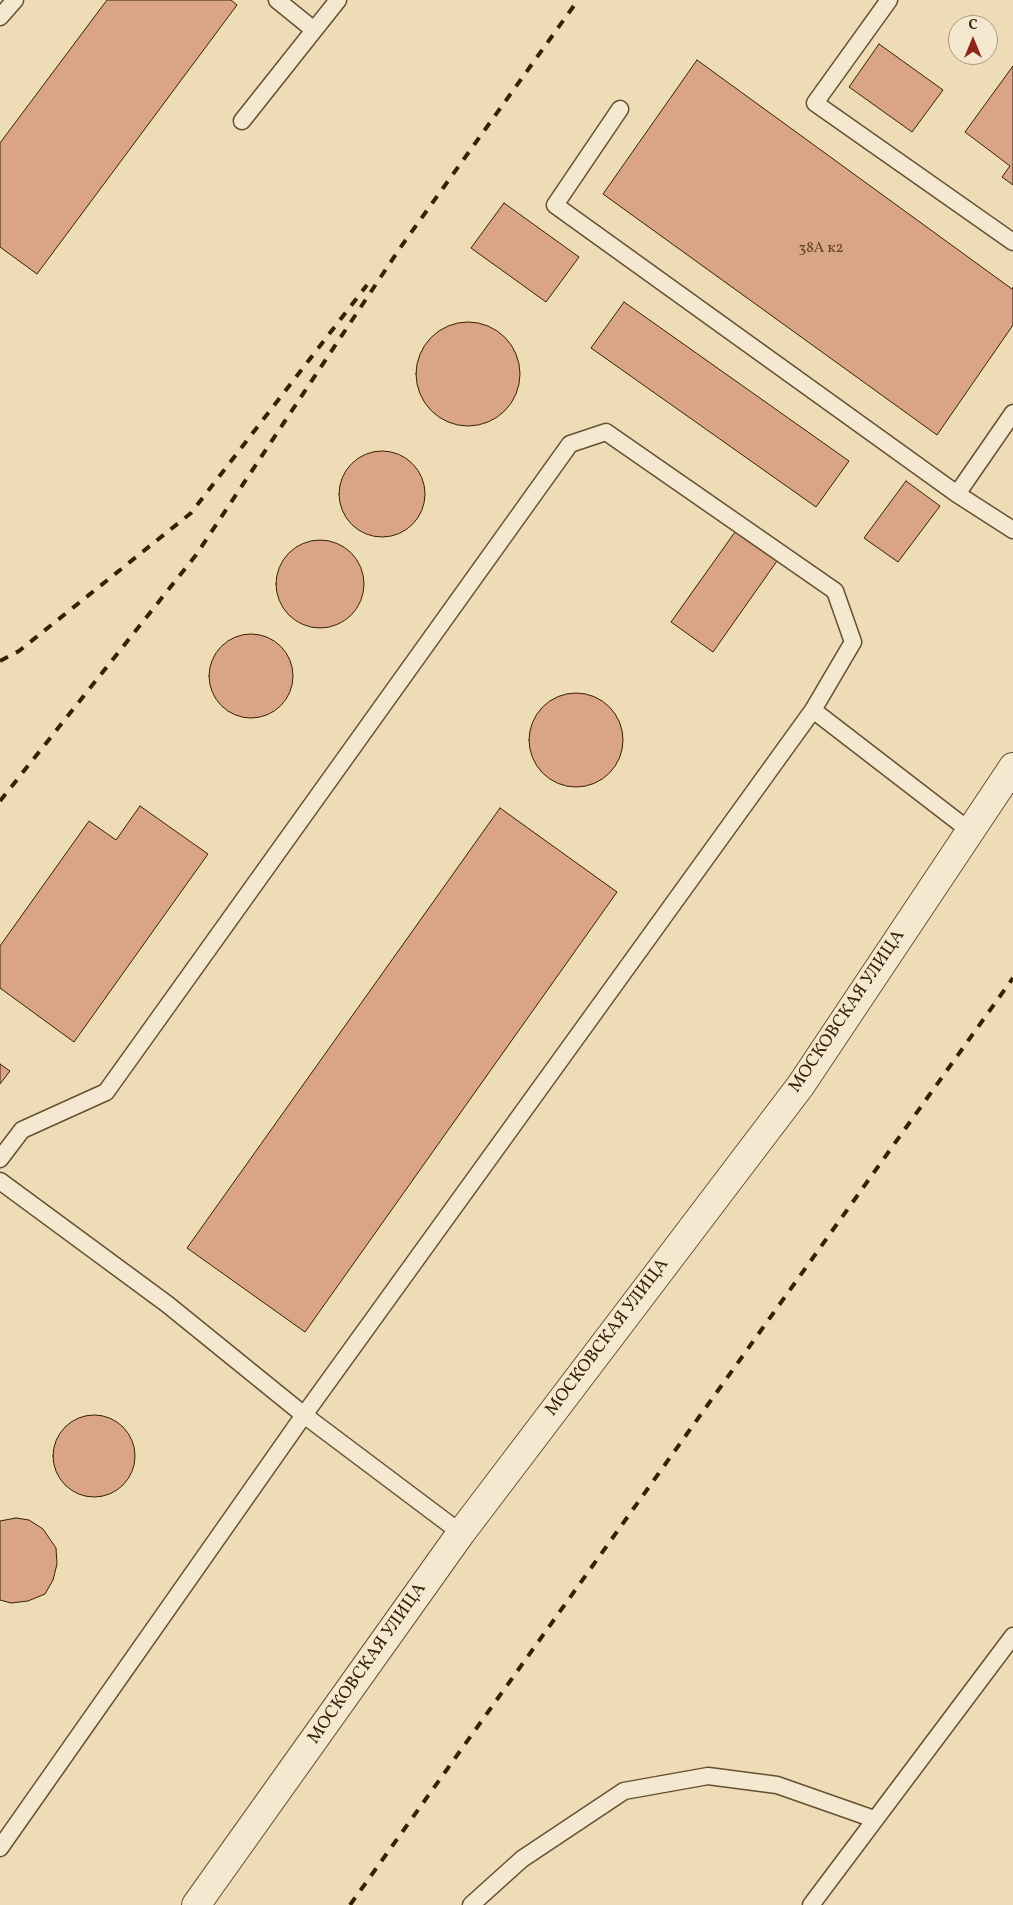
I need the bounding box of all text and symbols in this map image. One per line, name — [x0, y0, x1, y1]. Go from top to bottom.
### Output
north arrow — [948, 15, 998, 65]
text: С — [968, 16, 978, 35]
house number: 38А к2 — [799, 240, 843, 258]
street label: МОСКОВСКАЯ УЛИЦА — [785, 926, 911, 1098]
street label: МОСКОВСКАЯ УЛИЦА — [542, 1255, 674, 1421]
street label: МОСКОВСКАЯ УЛИЦА — [304, 1579, 432, 1749]

